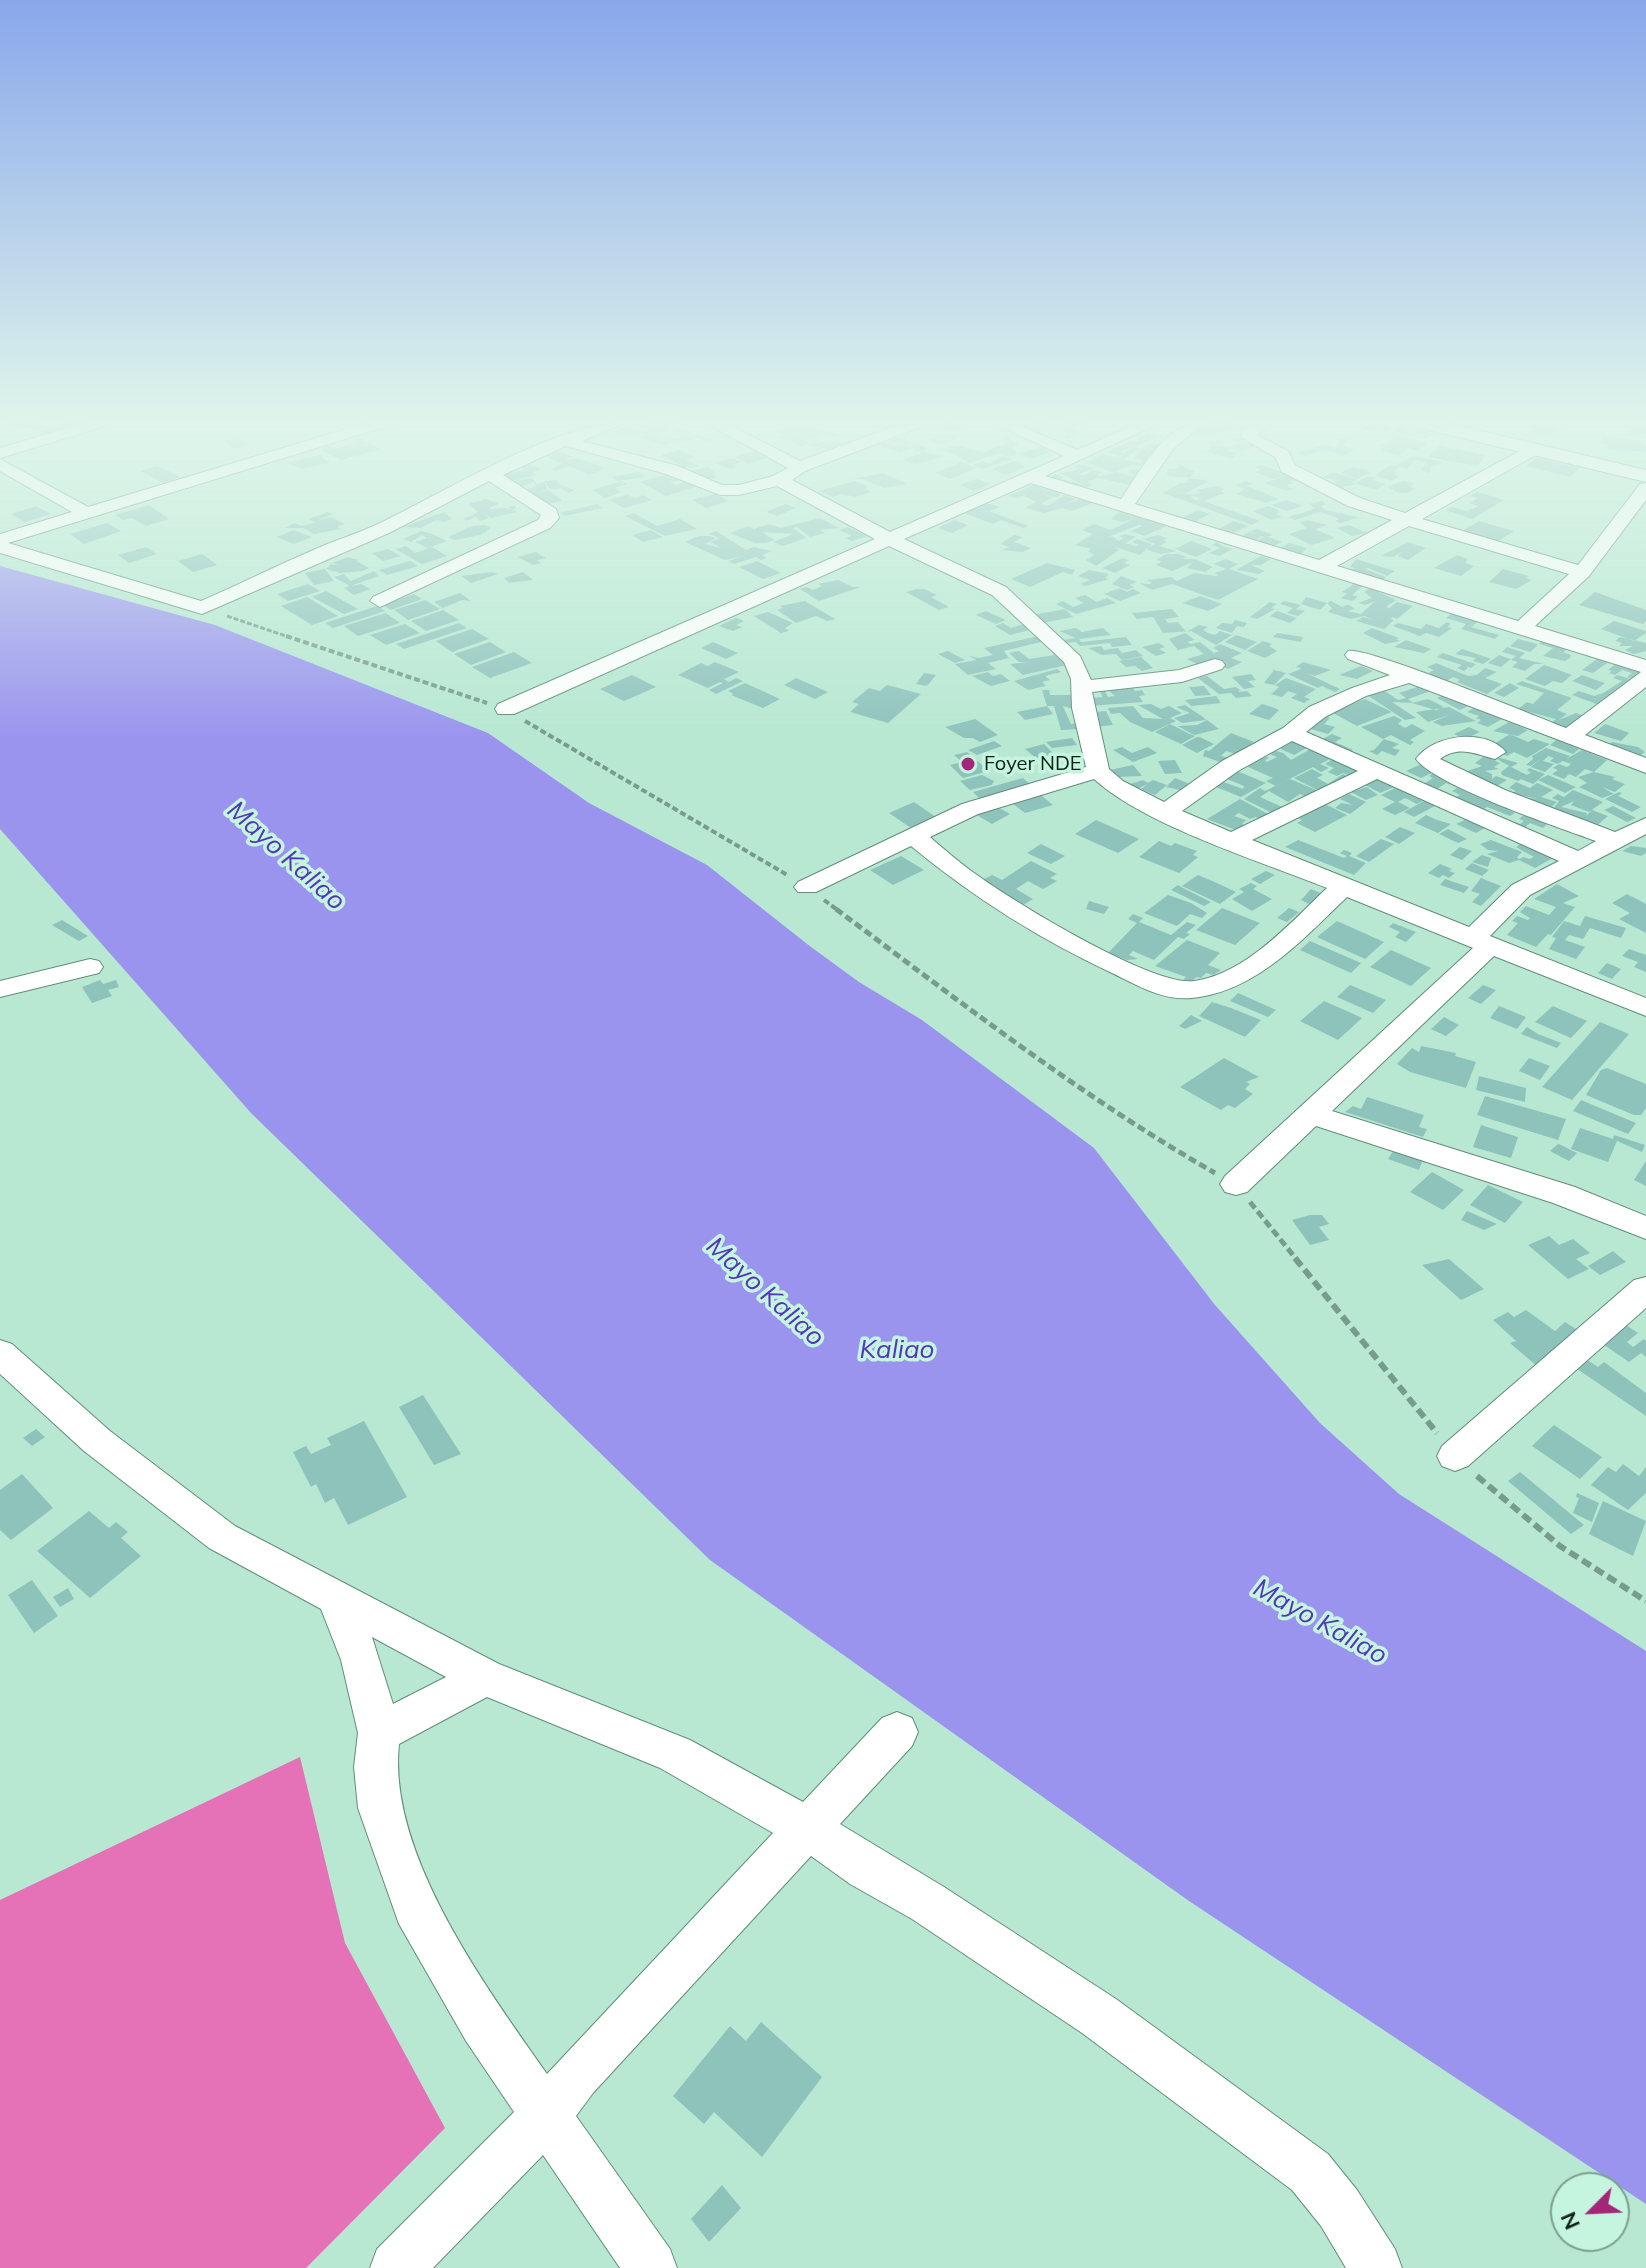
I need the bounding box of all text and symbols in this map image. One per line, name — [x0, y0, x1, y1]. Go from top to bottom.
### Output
place label: Foyer NDE — [984, 752, 1082, 776]
marker: Foyer NDE — [959, 755, 977, 773]
water label: Mayo Kaliao — [221, 795, 351, 917]
water label: Mayo Kaliao — [700, 1231, 830, 1353]
water label: Kaliao — [860, 1334, 934, 1366]
water label: Mayo Kaliao — [1248, 1572, 1392, 1672]
north arrow — [1550, 2172, 1630, 2252]
text: N — [1554, 2208, 1586, 2234]

